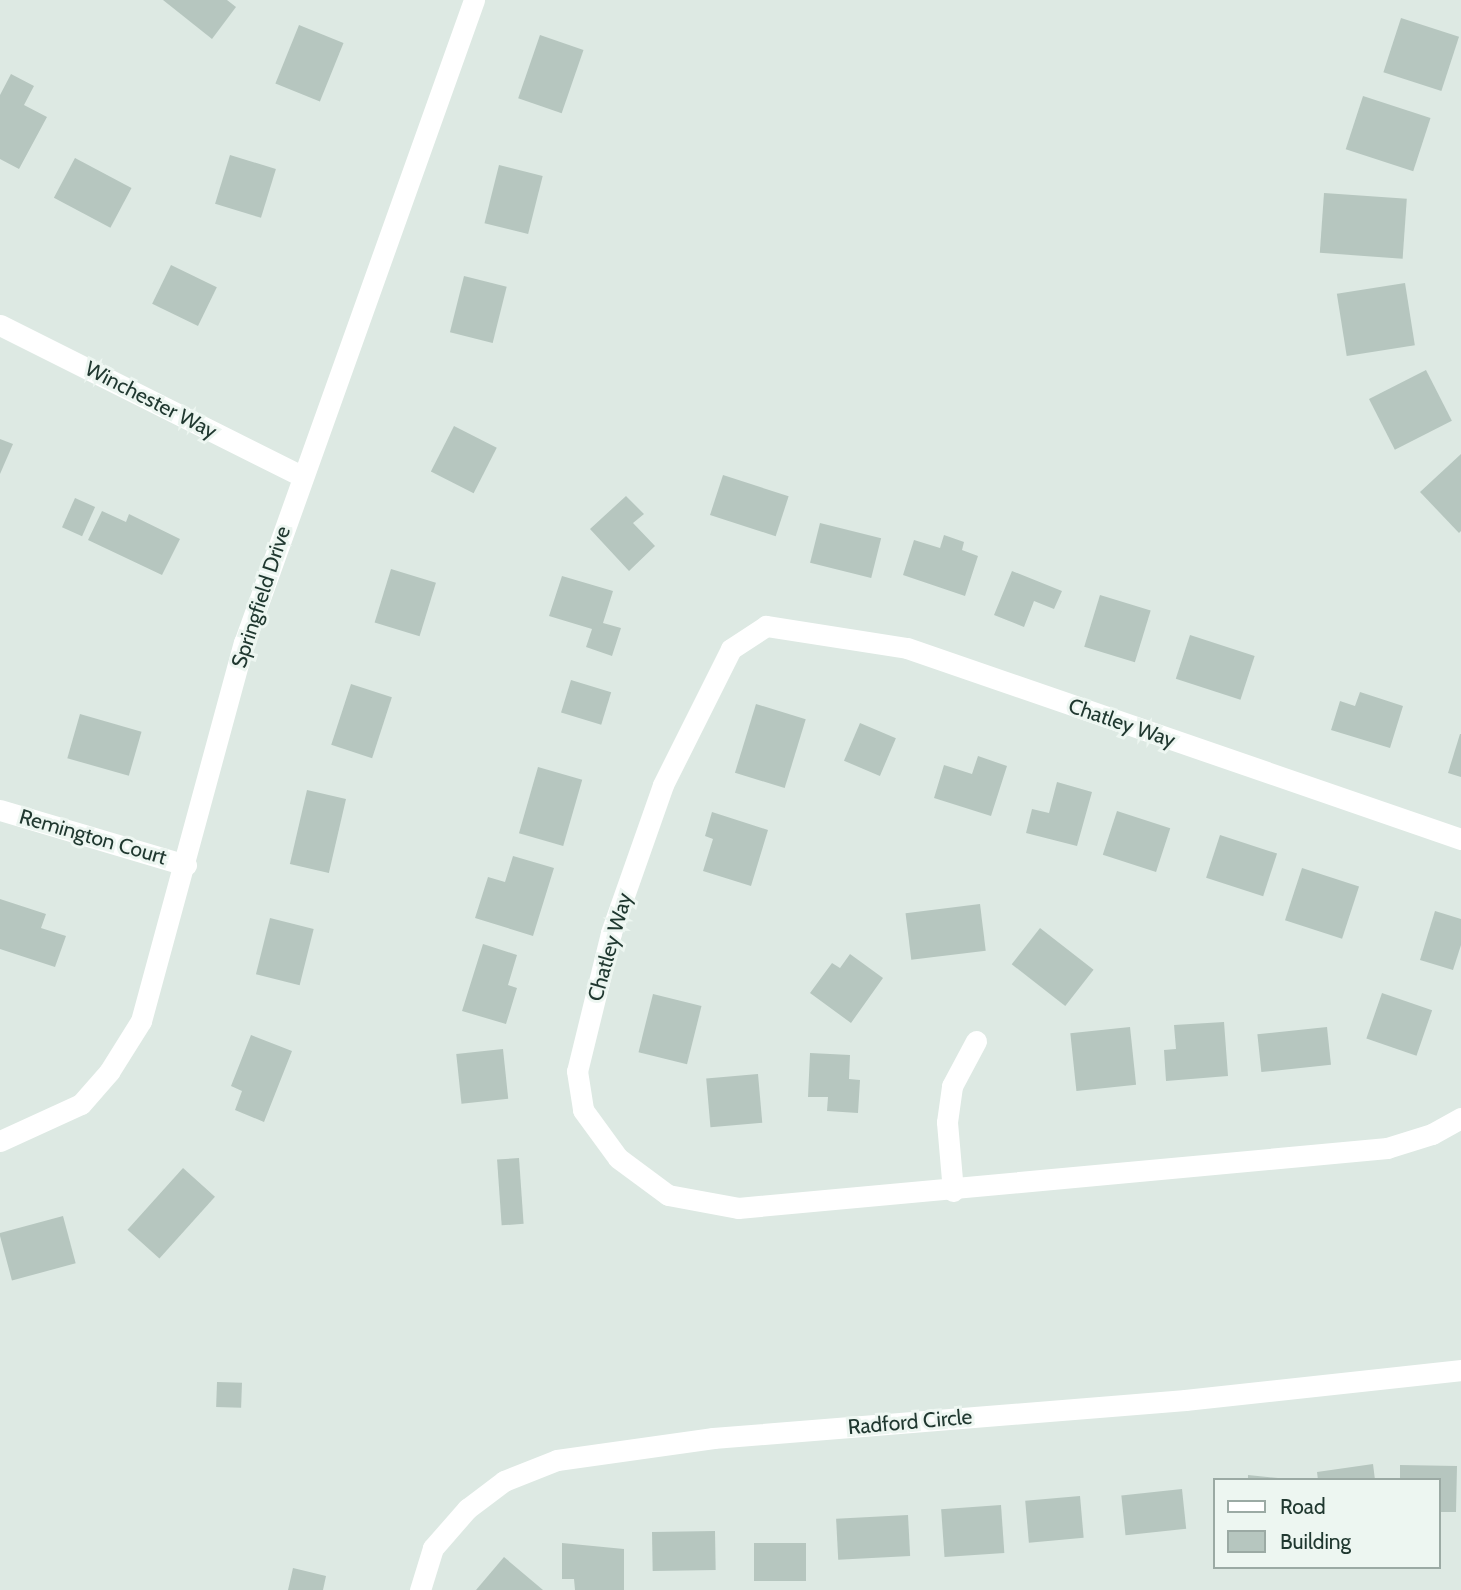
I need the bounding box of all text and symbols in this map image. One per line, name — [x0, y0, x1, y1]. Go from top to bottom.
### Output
street label: Winchester Way — [81, 356, 221, 444]
street label: Springfield Drive — [226, 523, 296, 671]
street label: Chatley Way — [1065, 693, 1179, 753]
street label: Remington Court — [16, 804, 170, 870]
street label: Chatley Way — [583, 890, 637, 1004]
street label: Radford Circle — [847, 1404, 973, 1440]
legend — [1212, 1478, 1440, 1569]
text: Road — [1280, 1494, 1326, 1519]
text: Building — [1280, 1529, 1351, 1554]

